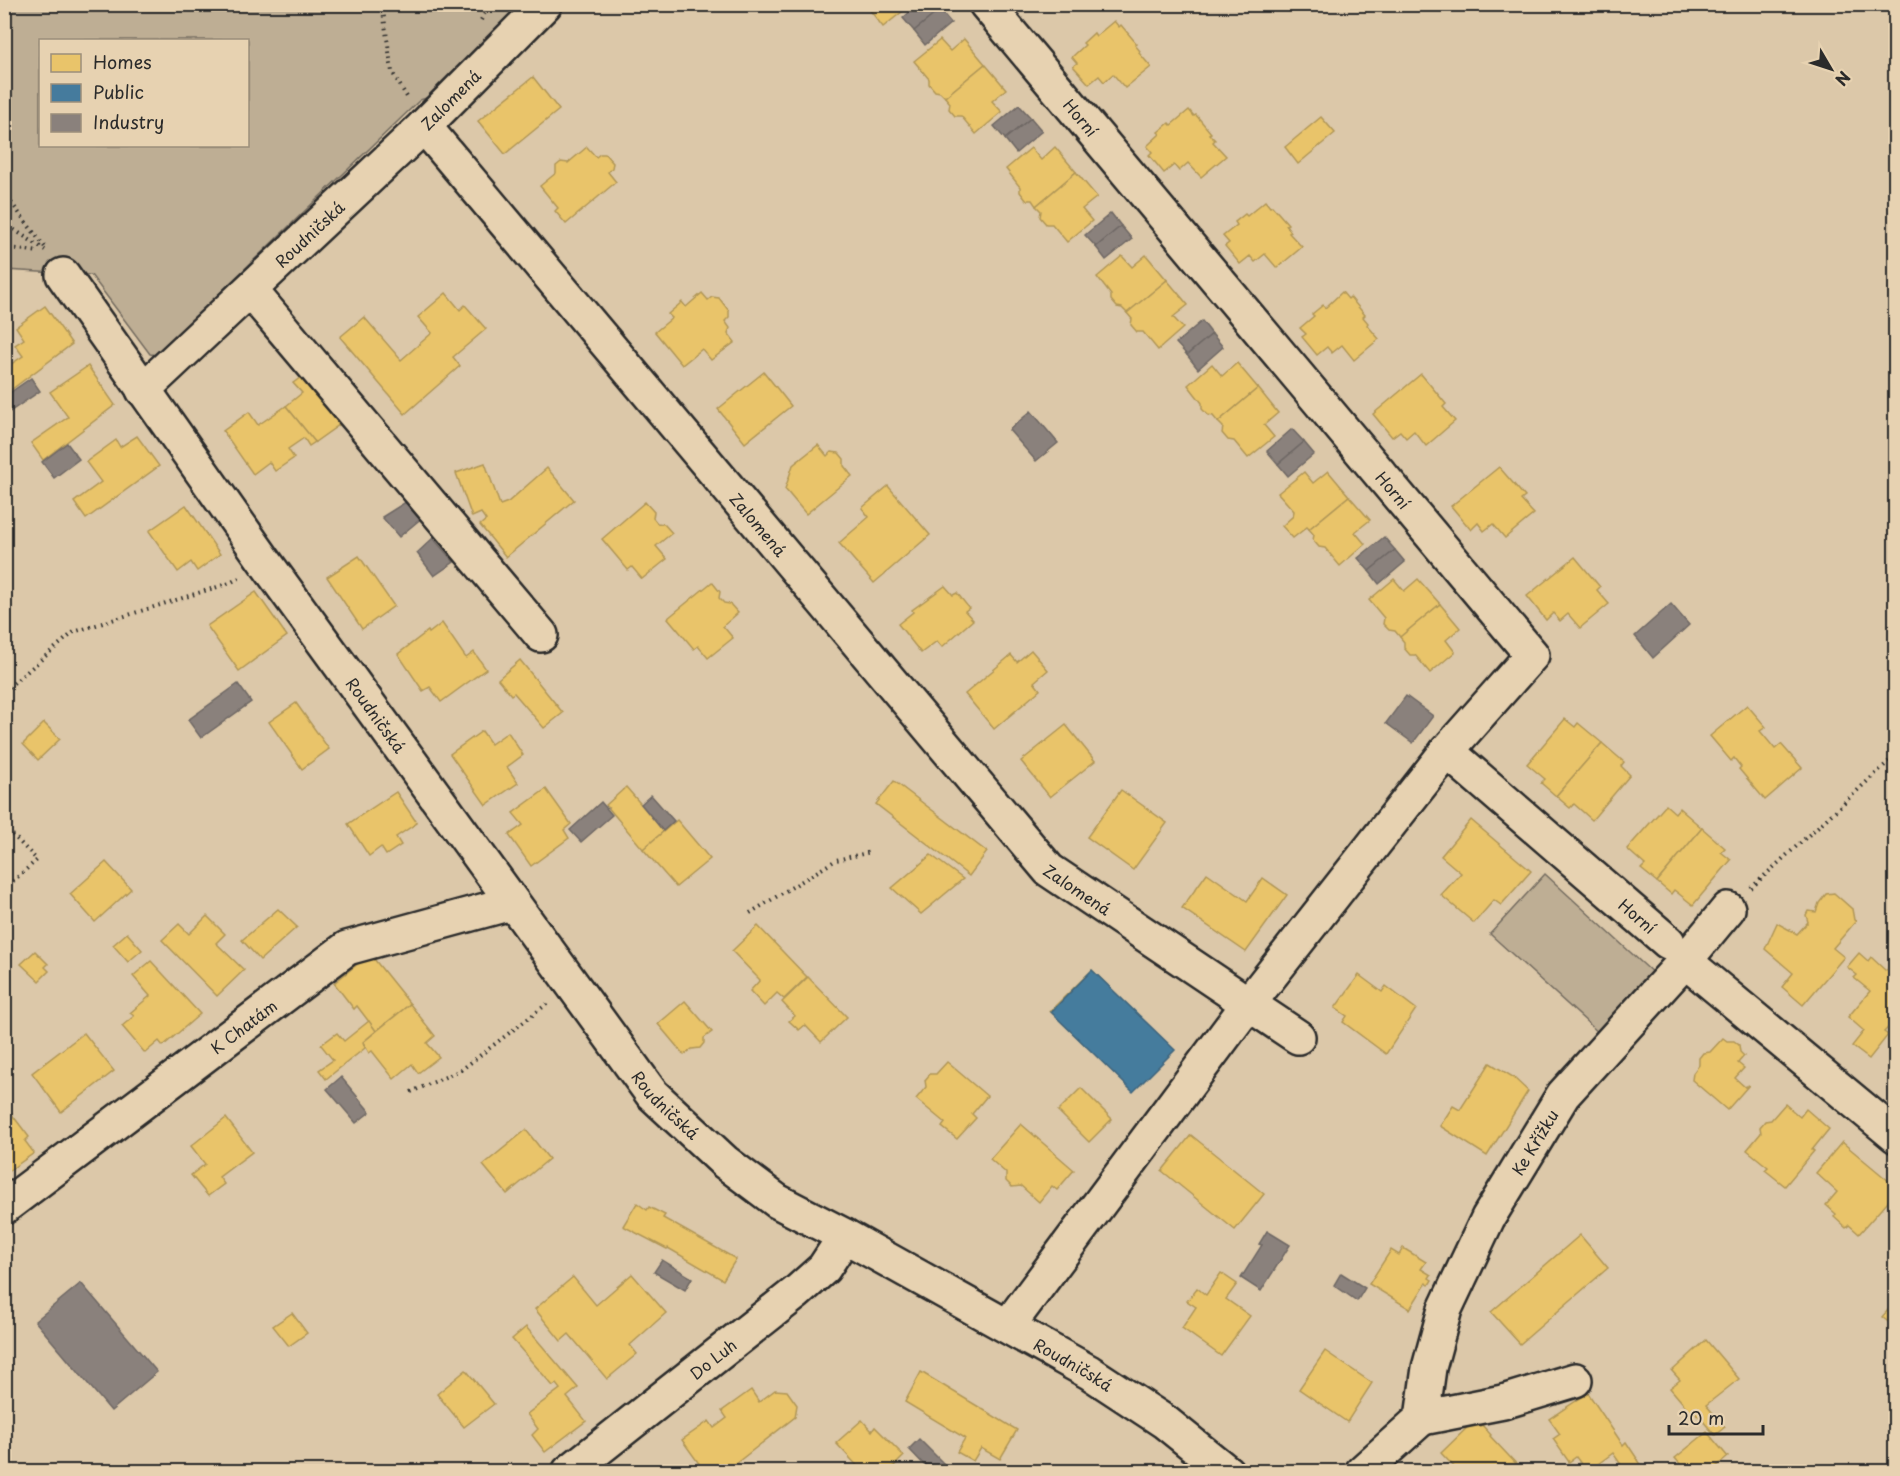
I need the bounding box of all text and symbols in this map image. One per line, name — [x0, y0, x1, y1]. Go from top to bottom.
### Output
legend — [39, 39, 249, 147]
north arrow — [1801, 39, 1861, 99]
text: Homes — [93, 48, 151, 75]
street label: Zalomená — [415, 64, 486, 135]
text: N — [1830, 67, 1857, 92]
text: Public — [93, 78, 144, 105]
street label: Horní — [1058, 93, 1104, 142]
text: Industry — [93, 108, 164, 135]
street label: Roudničská — [269, 195, 349, 273]
street label: Horní — [1370, 466, 1417, 514]
street label: Zalomená — [725, 487, 792, 561]
street label: Roudničská — [341, 672, 412, 757]
street label: Zalomená — [1039, 858, 1116, 920]
street label: Horní — [1614, 893, 1662, 939]
street label: K Chatám — [205, 993, 282, 1059]
street label: Roudničská — [627, 1065, 705, 1144]
street label: Ke Křížku — [1505, 1104, 1564, 1180]
street label: Roudničská — [1030, 1332, 1118, 1397]
street label: Do Luh — [684, 1333, 741, 1385]
scale bar — [1669, 1398, 1764, 1436]
text: 20 m — [1678, 1404, 1724, 1431]

